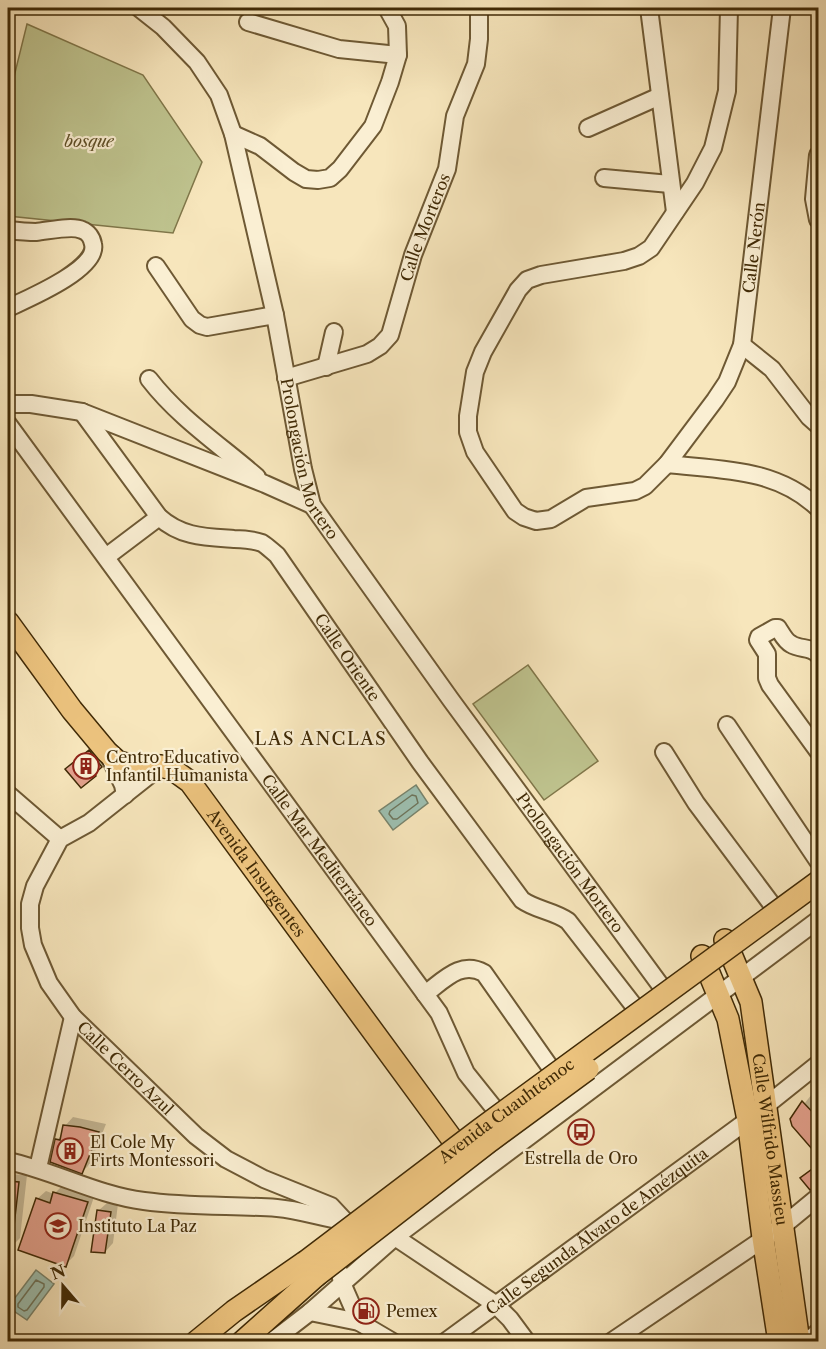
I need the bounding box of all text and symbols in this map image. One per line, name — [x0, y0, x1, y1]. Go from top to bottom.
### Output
park label: bosque — [64, 131, 115, 151]
street label: Calle Morteros — [396, 170, 454, 284]
street label: Calle Nerón — [738, 201, 769, 294]
street label: Prolongación Mortero — [277, 376, 343, 543]
street label: Calle Oriente — [310, 610, 385, 705]
district label: LAS ANCLAS — [255, 728, 387, 750]
place label: Centro Educativo Infantil Humanista — [106, 747, 249, 785]
building icon: Centro Educativo Infantil Humanista — [71, 751, 101, 781]
street label: Calle Mar Mediterráneo — [258, 770, 382, 930]
street label: Prolongación Mortero — [512, 788, 629, 937]
street label: Avenida Insurgentes — [203, 804, 310, 941]
street label: Calle Cerro Azul — [73, 1017, 178, 1119]
street label: Calle Wilfrido Massieu — [748, 1052, 792, 1227]
street label: Avenida Cuauhtémoc — [434, 1054, 578, 1168]
bus stop icon: Estrella de Oro — [566, 1117, 596, 1147]
place label: El Cole My Firts Montessori — [90, 1132, 215, 1170]
building icon: El Cole My Firts Montessori — [55, 1136, 85, 1166]
street label: Calle Segunda Álvaro de Amézquita — [482, 1143, 712, 1319]
place label: Estrella de Oro — [524, 1148, 638, 1168]
school or university icon: Instituto La Paz — [43, 1211, 73, 1241]
place label: Instituto La Paz — [78, 1216, 197, 1236]
north arrow — [33, 1256, 93, 1316]
text: N — [48, 1260, 68, 1284]
fuel station icon: Pemex — [351, 1296, 381, 1326]
place label: Pemex — [386, 1301, 438, 1321]

